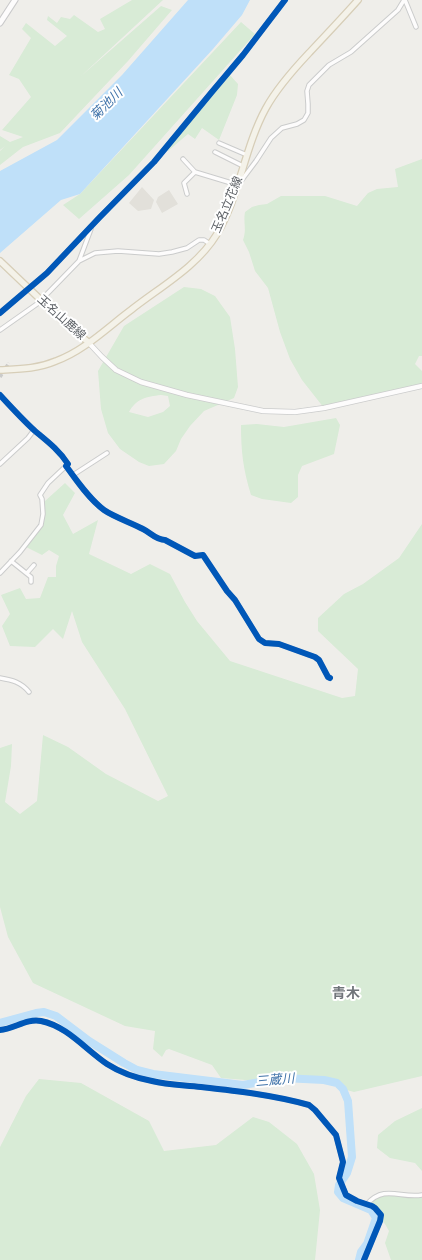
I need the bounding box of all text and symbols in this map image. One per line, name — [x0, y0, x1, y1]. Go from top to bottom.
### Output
water label: 菊池川 — [88, 86, 126, 124]
street label: 玉名立花線 — [210, 175, 246, 235]
street label: 玉名山鹿線 — [34, 293, 88, 343]
district label: 青木 — [332, 986, 360, 1002]
water label: 三蔵川 — [255, 1072, 295, 1090]

